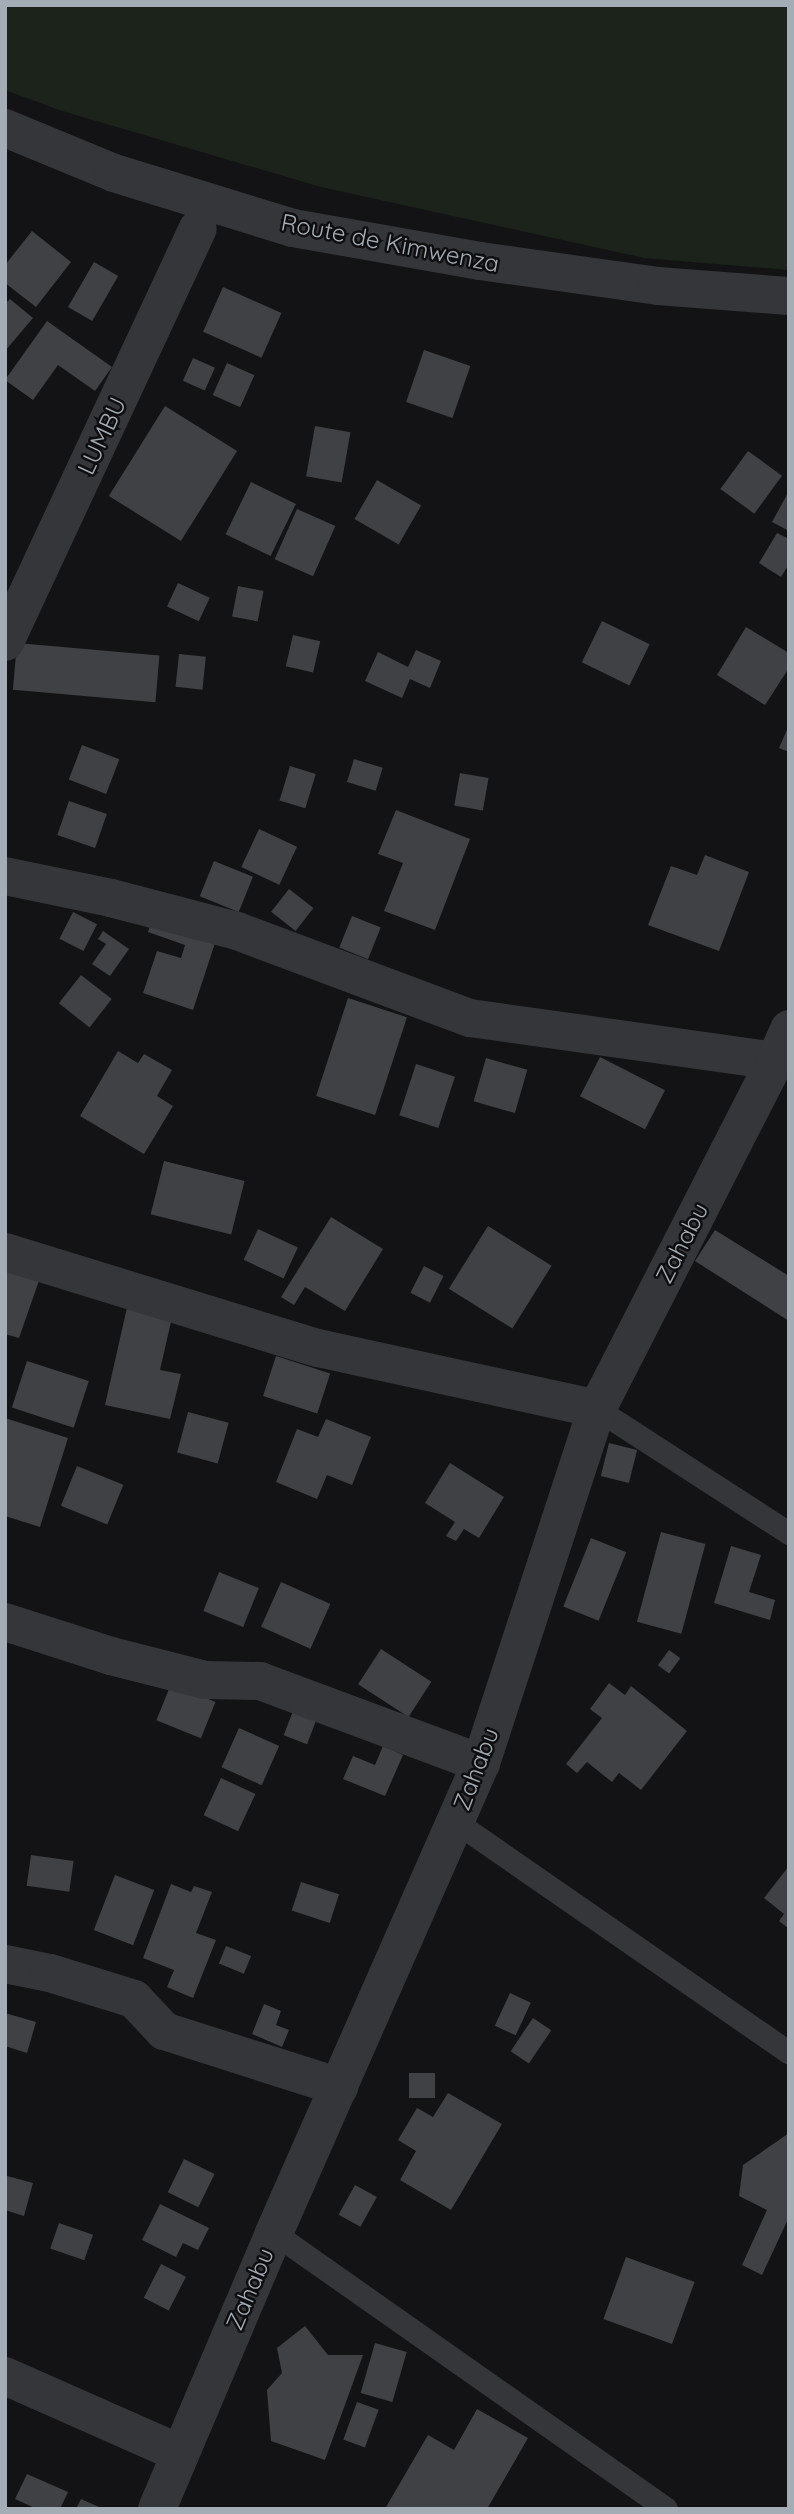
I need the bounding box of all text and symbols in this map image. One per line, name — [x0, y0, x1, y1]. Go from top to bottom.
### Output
street label: Route de Kimwenza — [278, 208, 502, 278]
street label: LUMBU — [72, 393, 132, 479]
street label: Zahabu — [650, 1198, 714, 1288]
street label: Zahabu — [447, 1724, 505, 1814]
street label: Zahabu — [220, 2244, 280, 2334]

